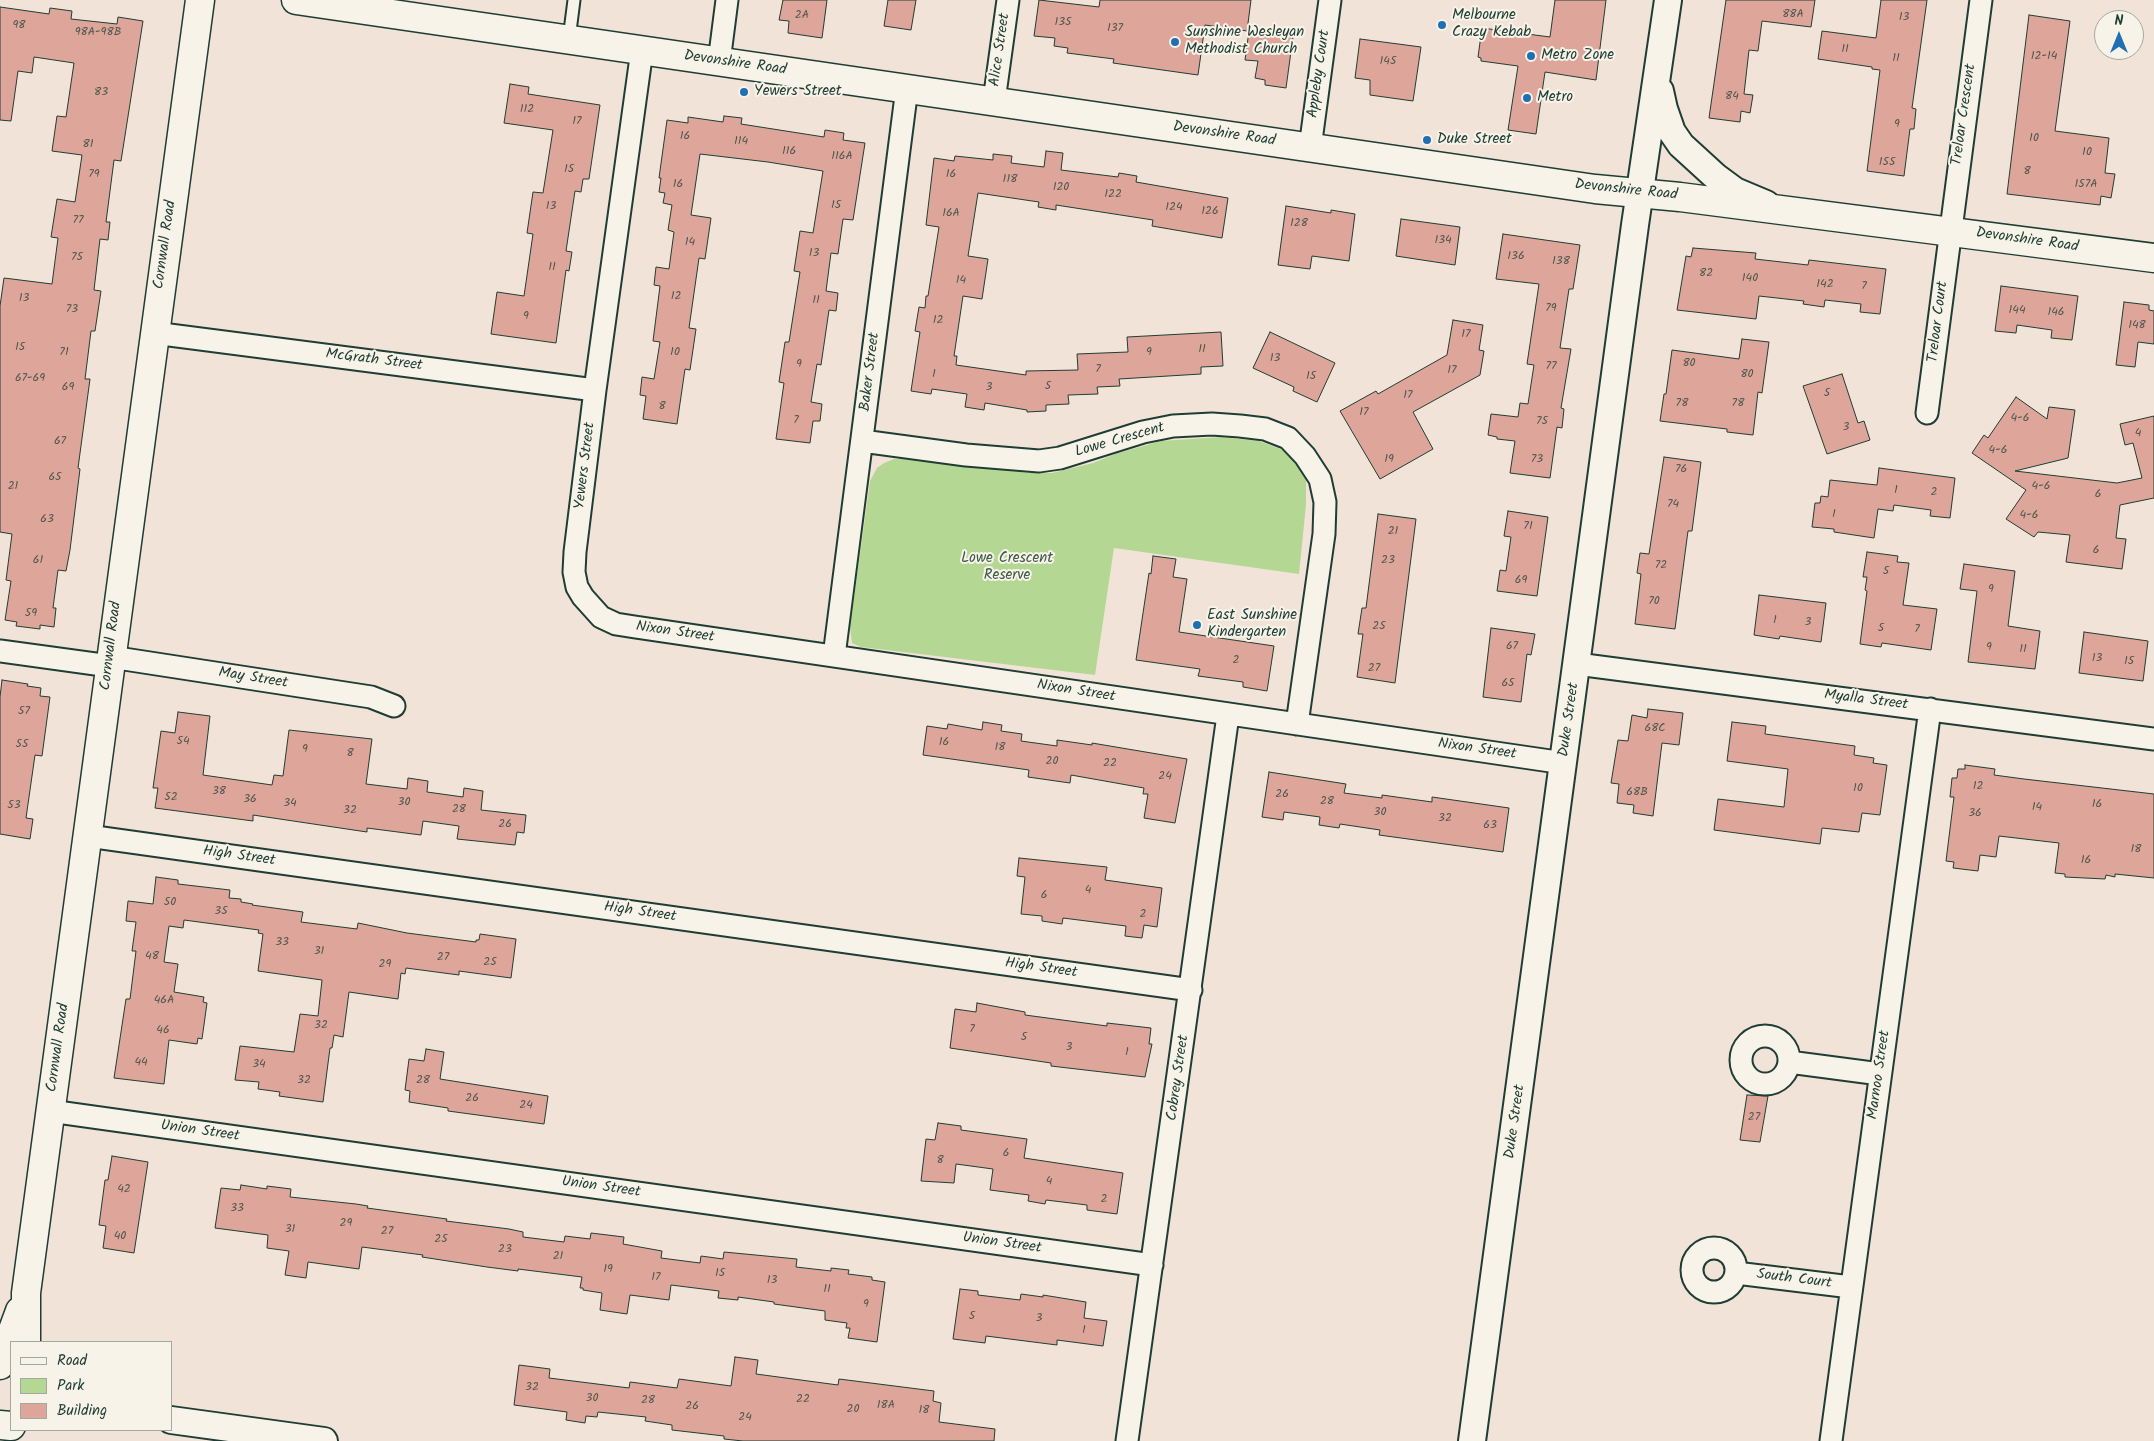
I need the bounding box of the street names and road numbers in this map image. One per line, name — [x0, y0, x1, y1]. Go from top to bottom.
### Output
street label: Alice Street — [987, 12, 1015, 88]
street label: Appleby Court — [1305, 29, 1335, 119]
street label: Devonshire Road — [683, 48, 787, 80]
street label: Treloar Crescent — [1949, 63, 1981, 167]
street label: Devonshire Road — [1172, 119, 1276, 151]
street label: Devonshire Road — [1574, 177, 1678, 205]
street label: Cornwall Road — [151, 200, 181, 290]
street label: Devonshire Road — [1975, 225, 2079, 257]
street label: Treloar Court — [1925, 280, 1953, 364]
street label: Baker Street — [857, 332, 885, 412]
street label: McGrath Street — [324, 346, 424, 376]
street label: Lowe Crescent — [1073, 420, 1167, 462]
street label: Yewers Street — [572, 421, 600, 511]
street label: Cornwall Road — [98, 601, 126, 691]
street label: Nixon Street — [635, 619, 715, 647]
street label: May Street — [217, 665, 289, 693]
street label: Nixon Street — [1036, 677, 1116, 707]
street label: Duke Street — [1556, 682, 1584, 758]
street label: Myalla Street — [1823, 687, 1909, 715]
street label: Nixon Street — [1437, 736, 1517, 764]
street label: High Street — [202, 843, 276, 871]
street label: High Street — [603, 899, 677, 927]
street label: High Street — [1004, 955, 1078, 983]
street label: Cornwall Road — [44, 1003, 74, 1093]
street label: Marnoo Street — [1865, 1029, 1895, 1121]
street label: Cobrey Street — [1164, 1034, 1194, 1122]
street label: Duke Street — [1502, 1084, 1530, 1160]
street label: Union Street — [159, 1118, 241, 1146]
street label: Union Street — [560, 1174, 642, 1202]
street label: Union Street — [961, 1230, 1043, 1258]
street label: South Court — [1755, 1266, 1833, 1294]

